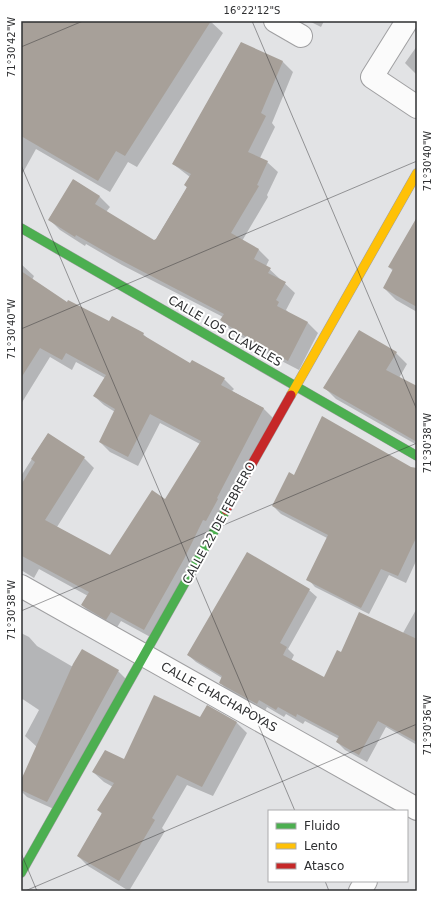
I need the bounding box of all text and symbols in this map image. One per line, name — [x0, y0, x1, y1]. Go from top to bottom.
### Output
text: 16°22'12"S — [224, 5, 280, 16]
text: 71°30'42"W — [6, 17, 17, 77]
text: 71°30'40"W — [422, 131, 433, 191]
street label: CALLE LOS CLAVELES — [166, 293, 284, 369]
text: 71°30'40"W — [6, 299, 17, 359]
text: 71°30'38"W — [422, 413, 433, 473]
street label: CALLE 22 DE FEBRERO — [180, 459, 258, 587]
text: 71°30'38"W — [6, 580, 17, 640]
street label: CALLE CHACHAPOYAS — [158, 659, 280, 735]
text: 71°30'36"W — [422, 695, 433, 755]
legend — [268, 810, 408, 882]
text: Fluido — [304, 819, 340, 833]
text: Lento — [304, 839, 338, 853]
text: Atasco — [304, 859, 344, 873]

